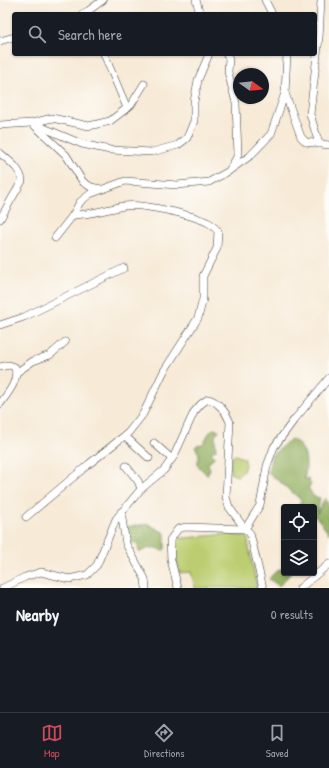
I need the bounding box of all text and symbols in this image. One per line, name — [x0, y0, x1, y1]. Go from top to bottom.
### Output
search box — [12, 12, 317, 56]
icon: search — [26, 23, 48, 45]
text: Search here — [58, 24, 122, 45]
north arrow — [233, 68, 269, 104]
map controls — [281, 504, 317, 576]
button: locate — [281, 504, 317, 540]
button: layers — [281, 540, 317, 576]
text: Nearby — [16, 603, 59, 626]
text: 0 results — [271, 605, 313, 623]
tab: Map — [41, 722, 63, 760]
tab: Directions — [144, 722, 185, 760]
tab: Saved — [266, 722, 288, 760]

